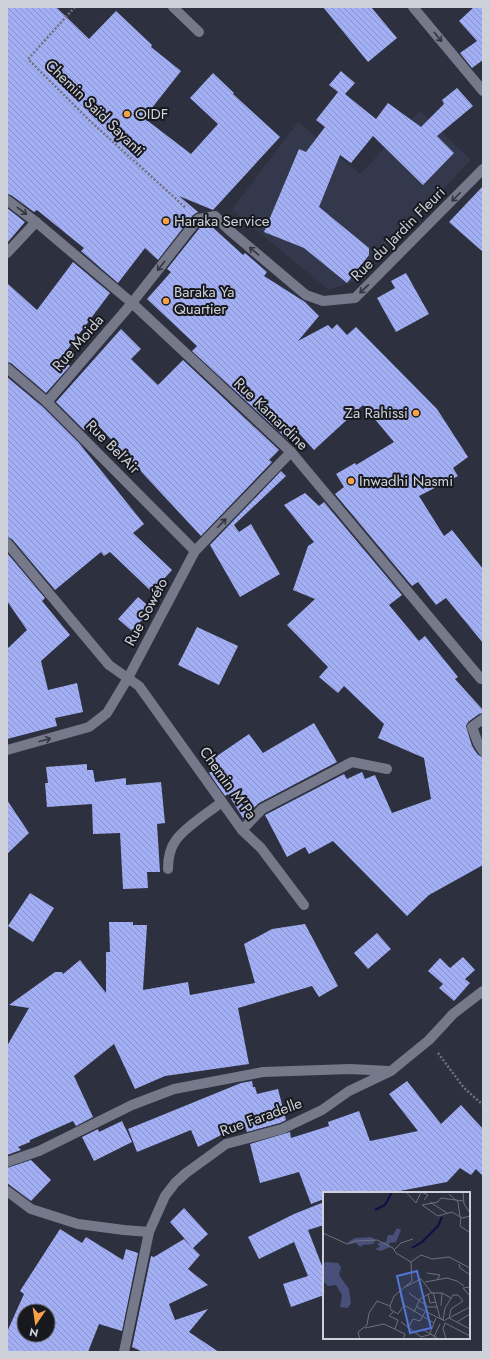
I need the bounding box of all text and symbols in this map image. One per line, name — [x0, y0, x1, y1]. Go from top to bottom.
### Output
one-way arrow — [434, 32, 443, 42]
street label: Chemin Saïd Sayanti — [40, 55, 150, 161]
place label: OIDF — [135, 103, 168, 125]
marker: OIDF — [122, 109, 132, 119]
street label: Rue du Jardin Fleuri — [346, 182, 450, 286]
one-way arrow — [451, 192, 461, 202]
one-way arrow — [16, 207, 27, 216]
place label: Haraka Service — [174, 210, 270, 232]
marker: Haraka Service — [161, 216, 171, 226]
one-way arrow — [249, 247, 260, 256]
one-way arrow — [157, 260, 165, 271]
place label: Baraka Ya Quartier — [174, 281, 234, 320]
one-way arrow — [359, 284, 369, 294]
marker: Baraka Ya Quartier — [161, 296, 171, 306]
street label: Rue Moida — [47, 310, 109, 376]
street label: Rue Kamardine — [229, 373, 313, 456]
place label: Za Rahissi — [345, 402, 408, 424]
marker: Za Rahissi — [411, 408, 421, 418]
street label: Rue Bel’Air — [81, 415, 146, 480]
place label: Inwadhi Nasmi — [359, 470, 453, 492]
marker: Inwadhi Nasmi — [346, 476, 356, 486]
one-way arrow — [217, 518, 227, 528]
street label: Rue Sowéto — [119, 574, 173, 650]
one-way arrow — [38, 735, 51, 743]
street label: Chemin M'Pa — [194, 742, 262, 824]
street label: Rue Faradelle — [217, 1092, 305, 1142]
inset map — [323, 1192, 470, 1339]
north arrow — [16, 1303, 56, 1343]
text: N — [28, 1324, 40, 1342]

